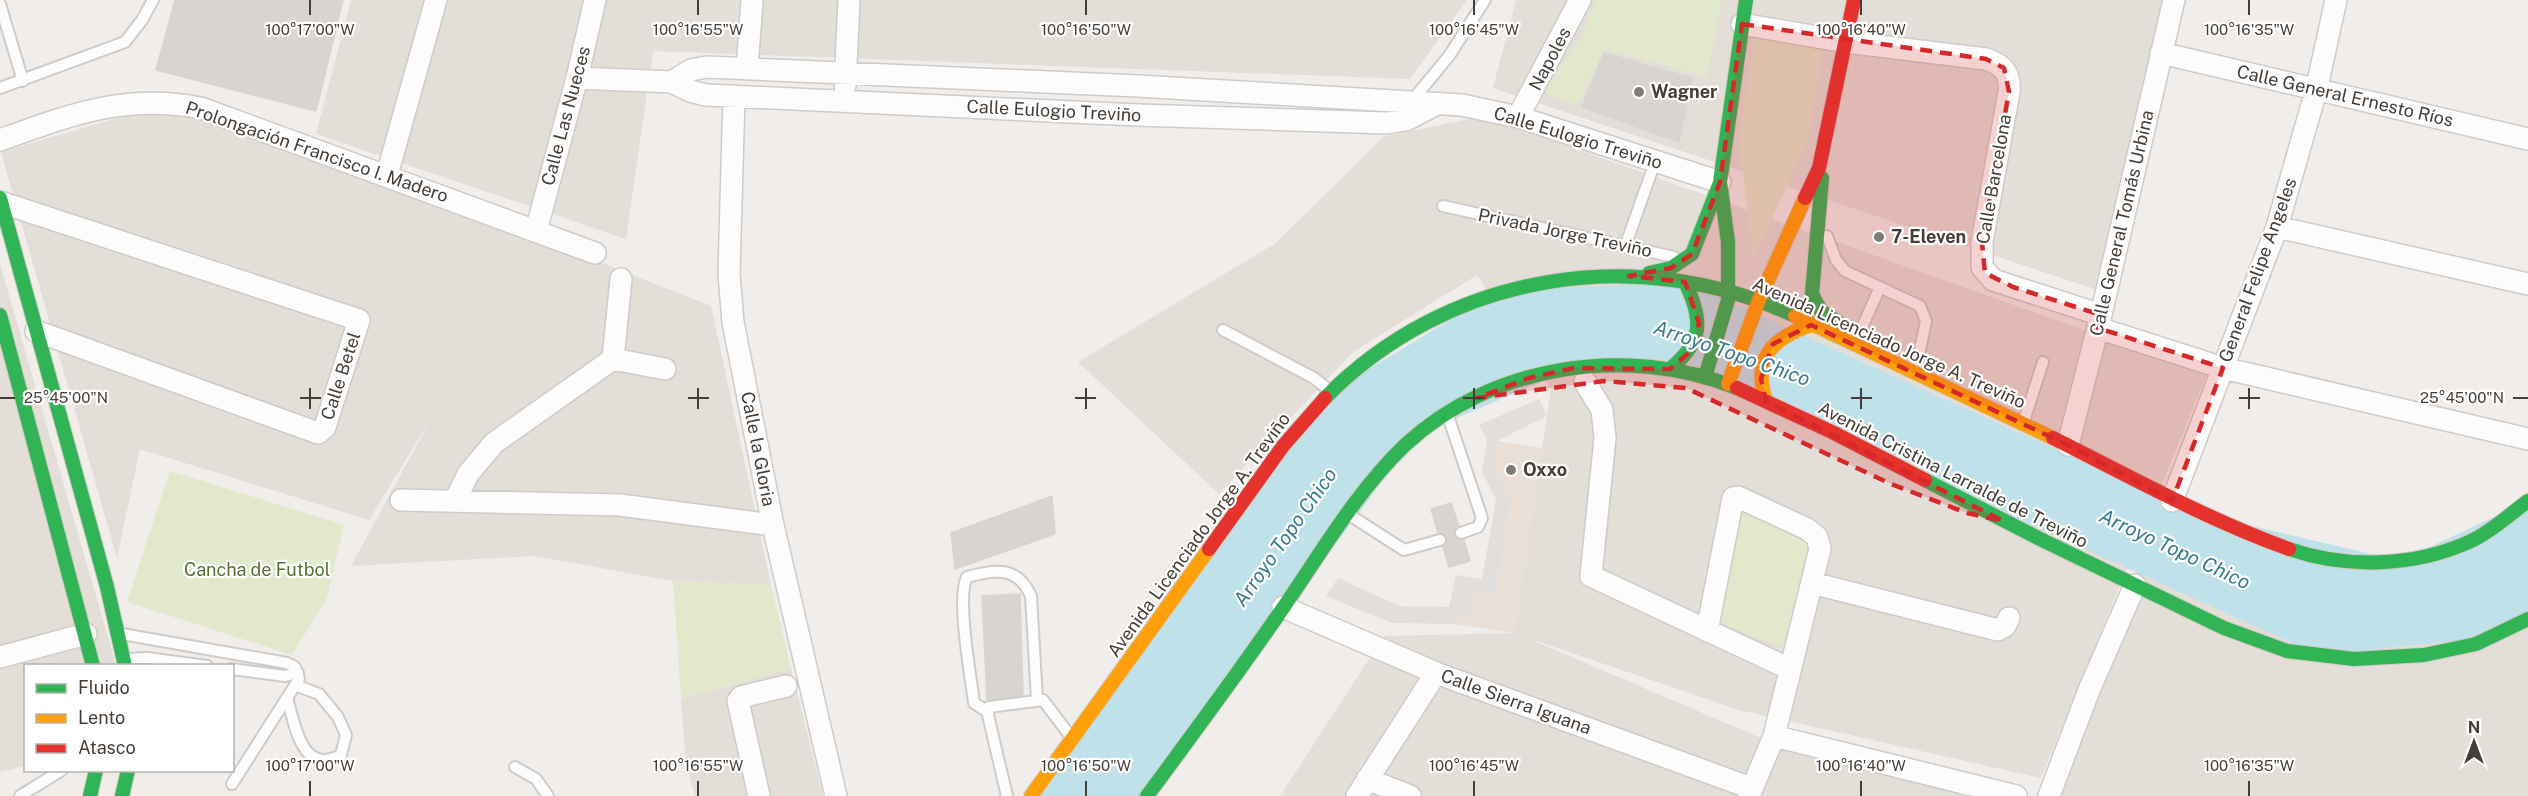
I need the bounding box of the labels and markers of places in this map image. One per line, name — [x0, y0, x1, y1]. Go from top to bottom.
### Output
place label: Wagner — [1651, 81, 1718, 102]
marker: Wagner — [1632, 85, 1646, 99]
place label: 7-Eleven — [1891, 226, 1966, 247]
marker: 7-Eleven — [1872, 230, 1886, 244]
place label: Oxxo — [1523, 459, 1567, 480]
marker: Oxxo — [1504, 463, 1518, 477]

